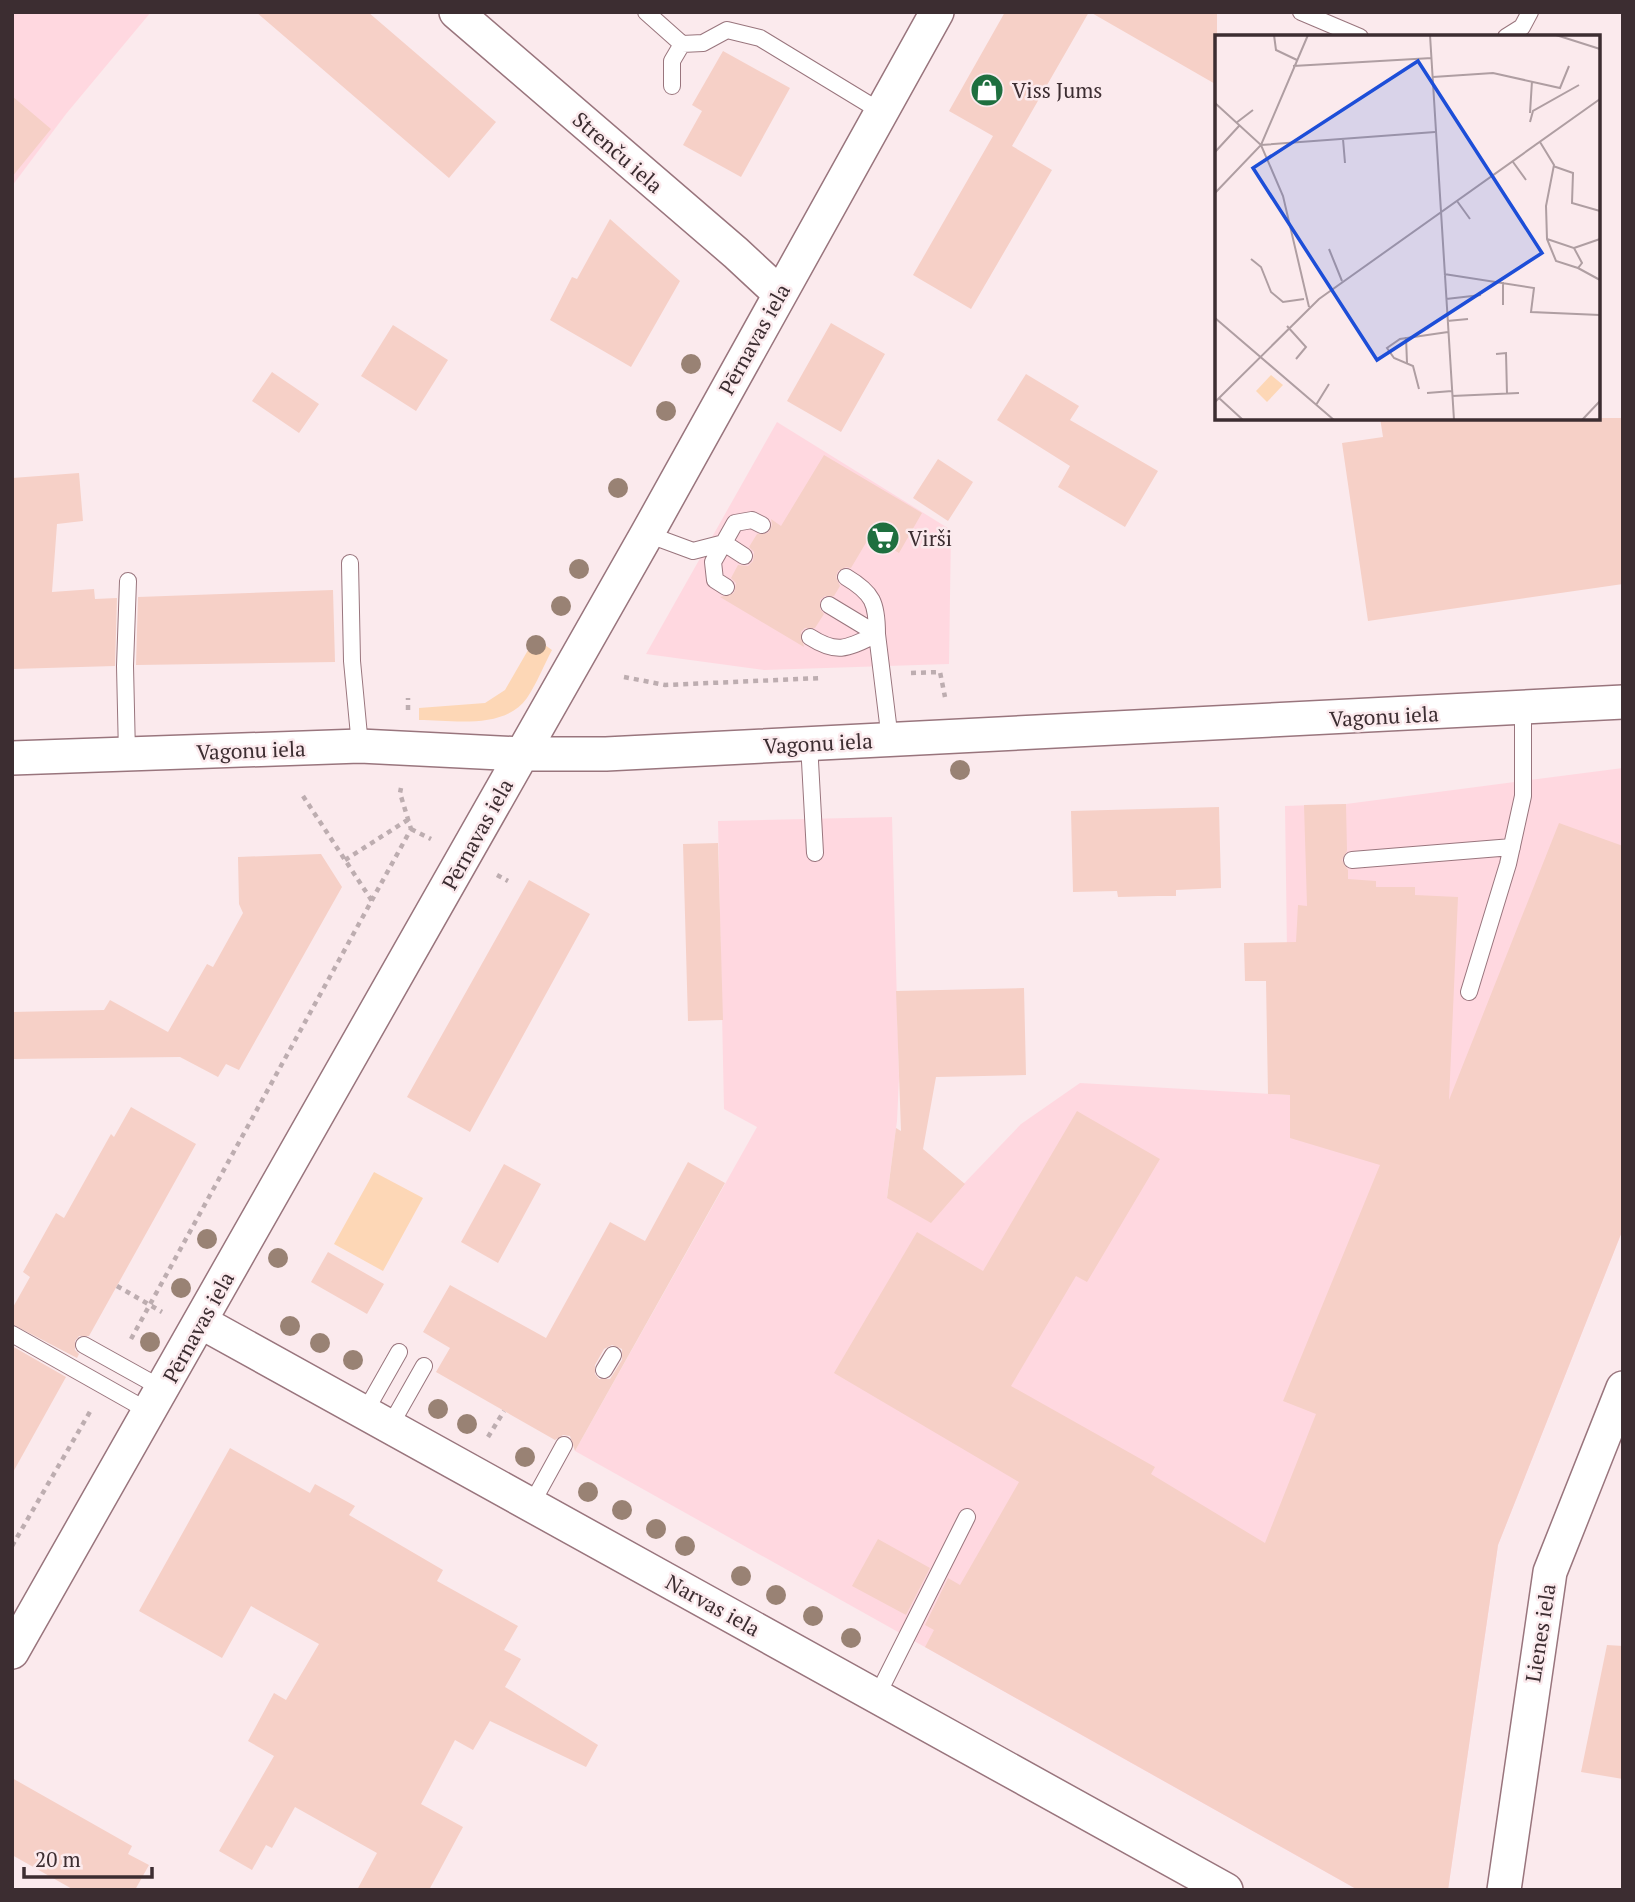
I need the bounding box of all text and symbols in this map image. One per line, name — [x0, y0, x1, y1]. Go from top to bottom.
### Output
inset map — [1215, 35, 1600, 420]
shop icon: Viss Jums — [968, 71, 1006, 109]
place label: Viss Jums — [1012, 76, 1102, 104]
street label: Strenču iela — [567, 105, 669, 199]
street label: Pērnavas iela — [712, 278, 796, 400]
supermarket icon: Virši — [864, 519, 902, 557]
place label: Virši — [908, 524, 952, 552]
street label: Vagonu iela — [1329, 699, 1440, 733]
street label: Vagonu iela — [763, 726, 874, 760]
street label: Vagonu iela — [196, 734, 307, 766]
street label: Pērnavas iela — [435, 773, 519, 895]
street label: Pērnavas iela — [156, 1266, 240, 1388]
street label: Narvas iela — [661, 1568, 765, 1643]
street label: Lienes iela — [1518, 1581, 1562, 1684]
scale bar — [24, 1836, 152, 1880]
text: 20 m — [35, 1845, 81, 1873]

